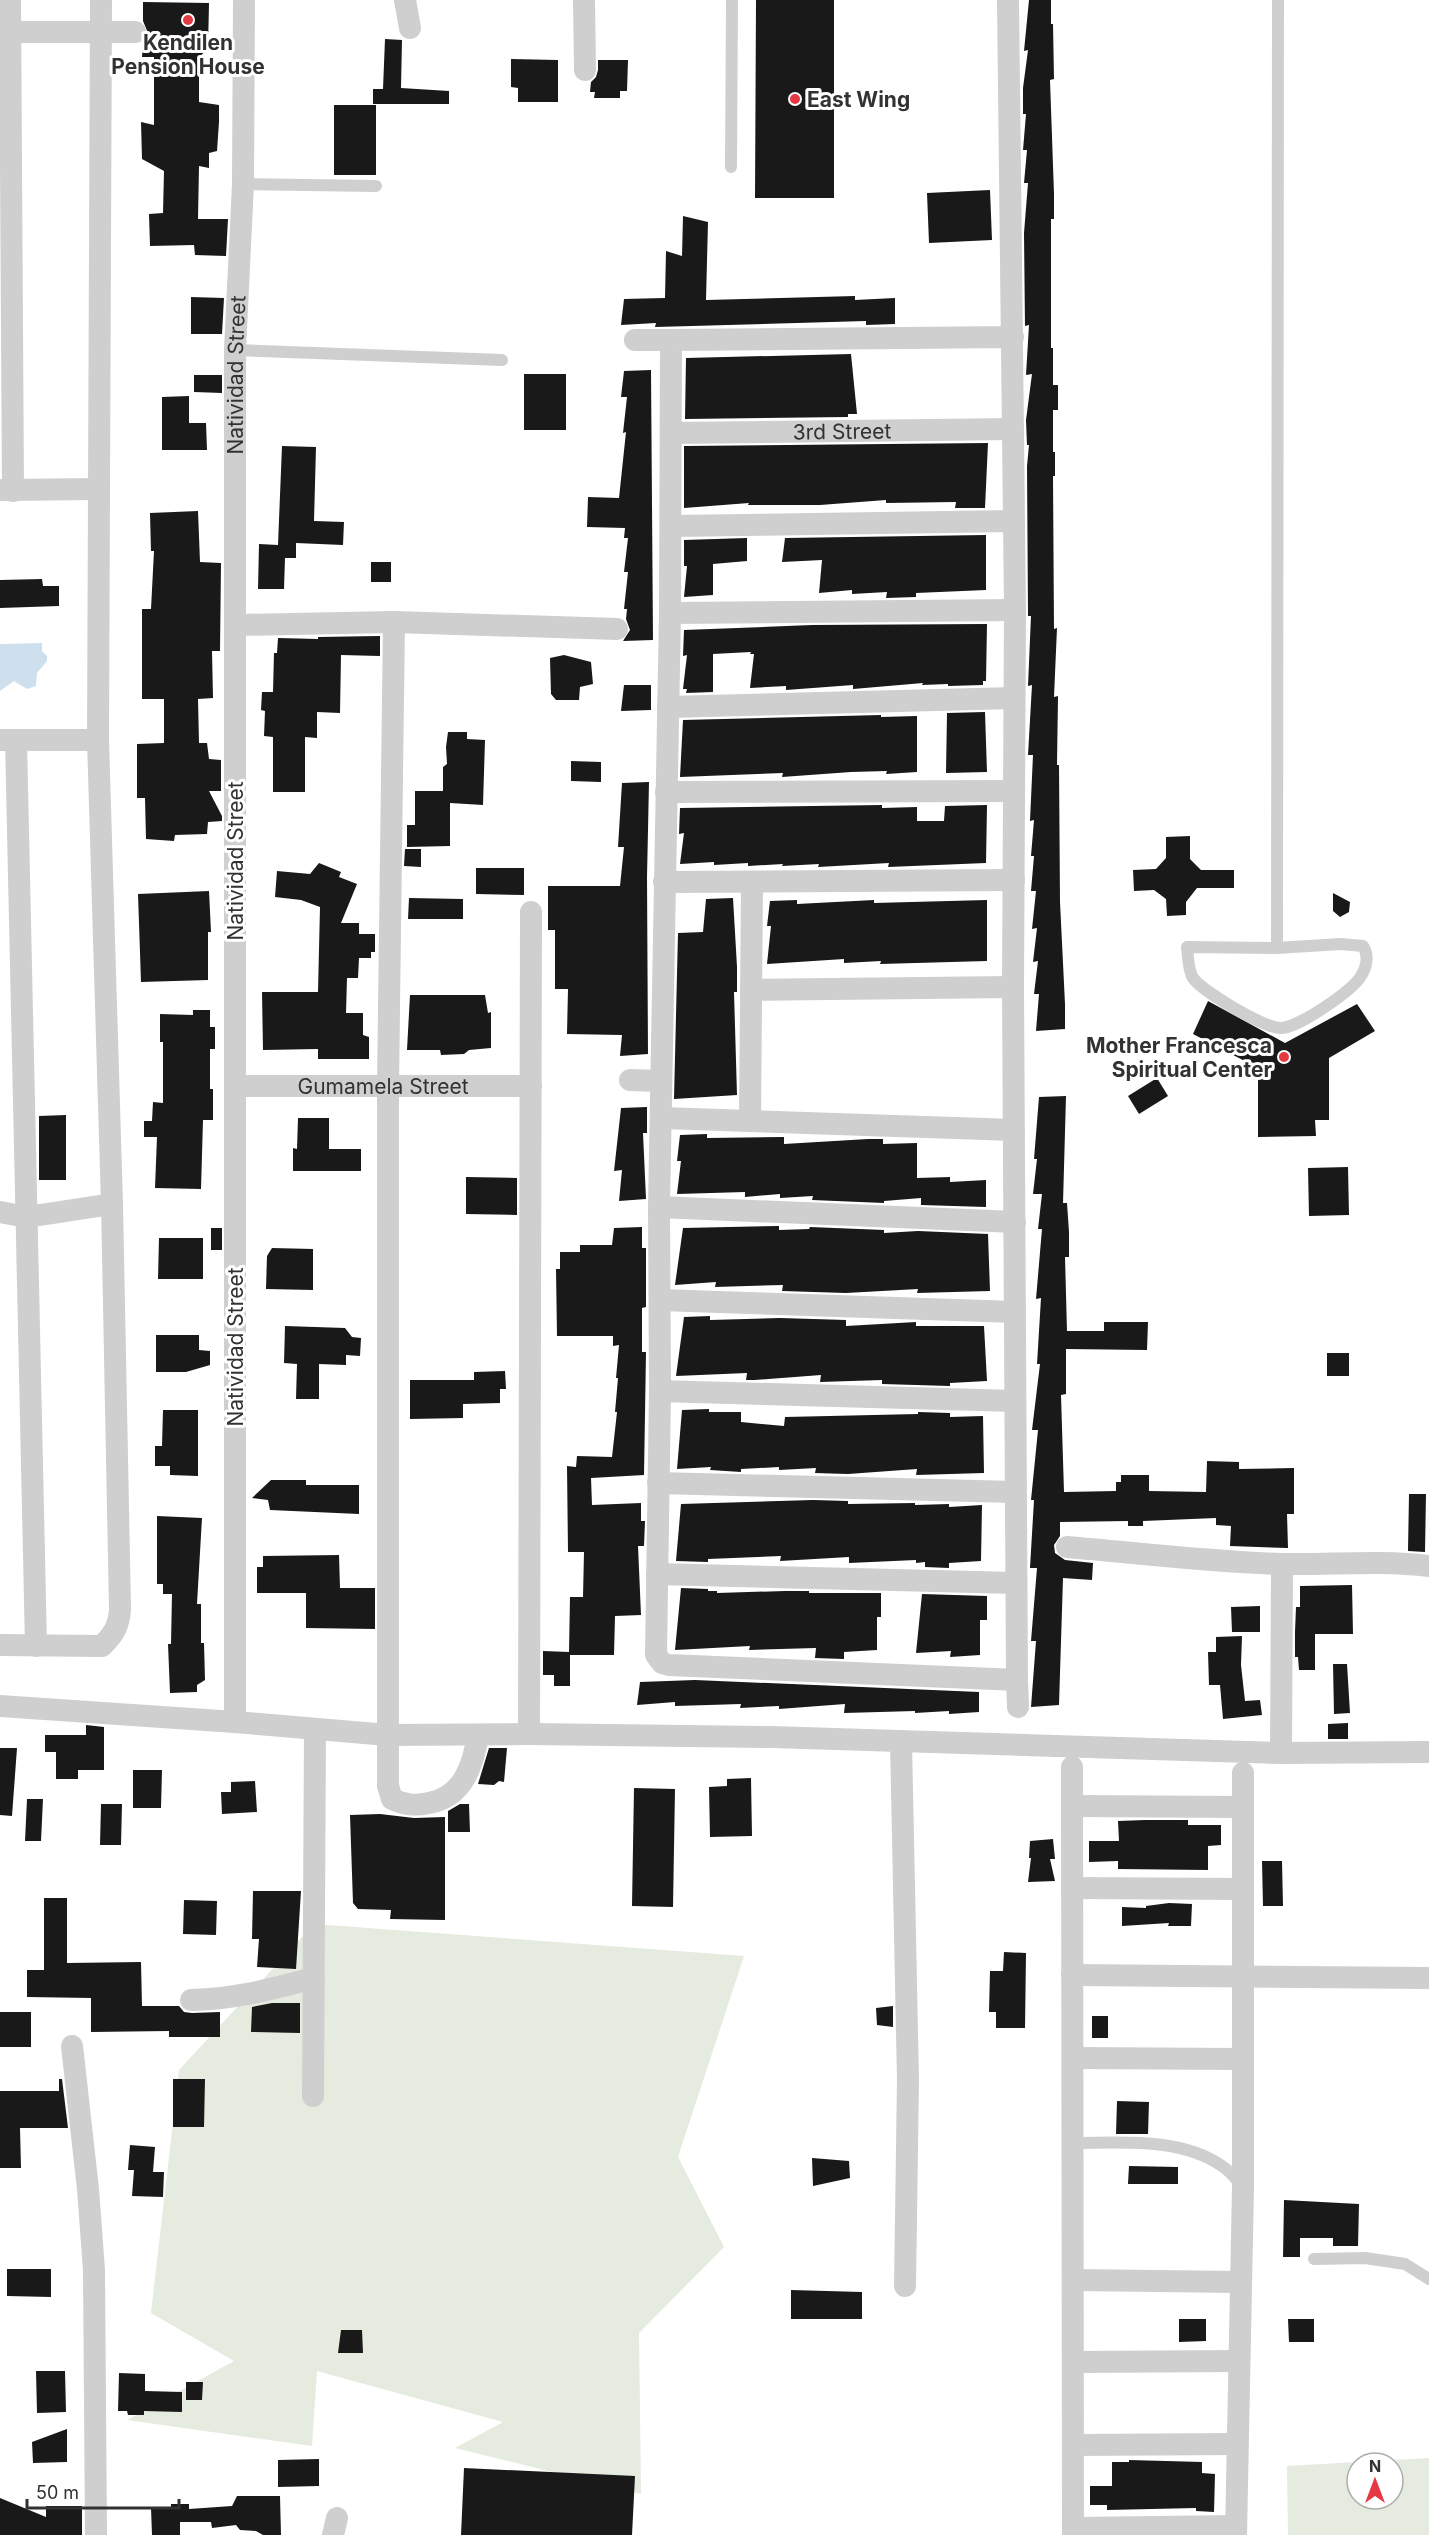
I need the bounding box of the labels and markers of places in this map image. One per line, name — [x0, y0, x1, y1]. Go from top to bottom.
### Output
marker: Kendilen Pension House — [181, 13, 195, 27]
place label: Kendilen Pension House — [111, 30, 265, 79]
place label: East Wing — [807, 87, 910, 112]
marker: East Wing — [788, 92, 802, 106]
place label: Mother Francesca Spiritual Center — [1086, 1033, 1272, 1082]
marker: Mother Francesca Spiritual Center — [1277, 1050, 1291, 1064]

